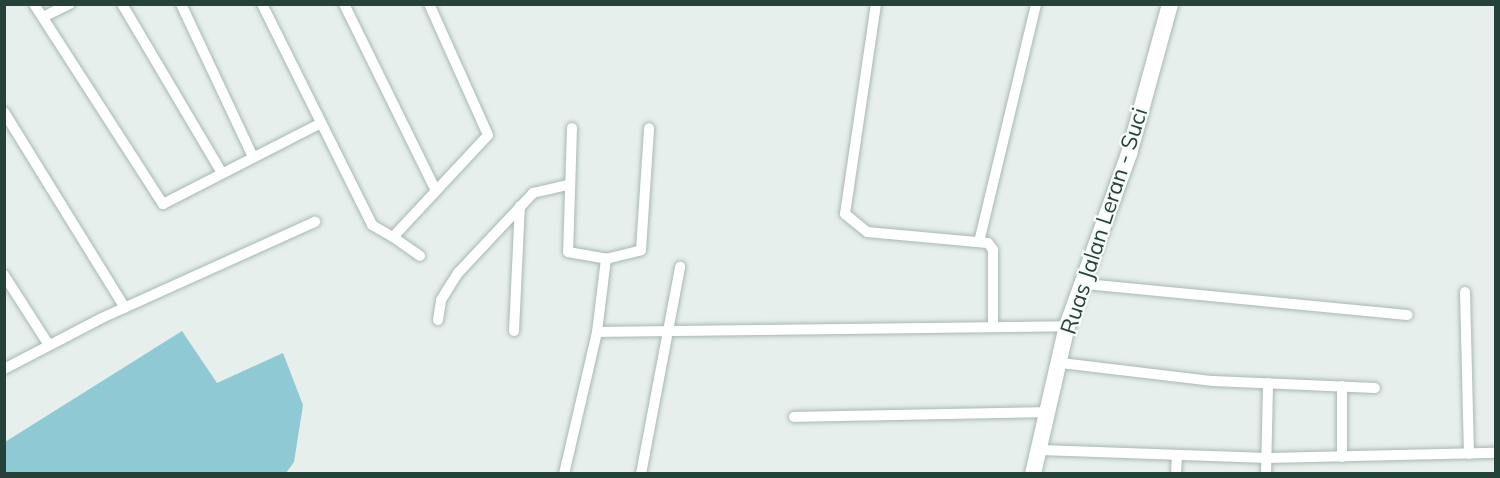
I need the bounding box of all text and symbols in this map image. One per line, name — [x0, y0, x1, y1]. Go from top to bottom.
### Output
street label: Ruas Jalan Leran - Suci — [1055, 104, 1153, 338]

